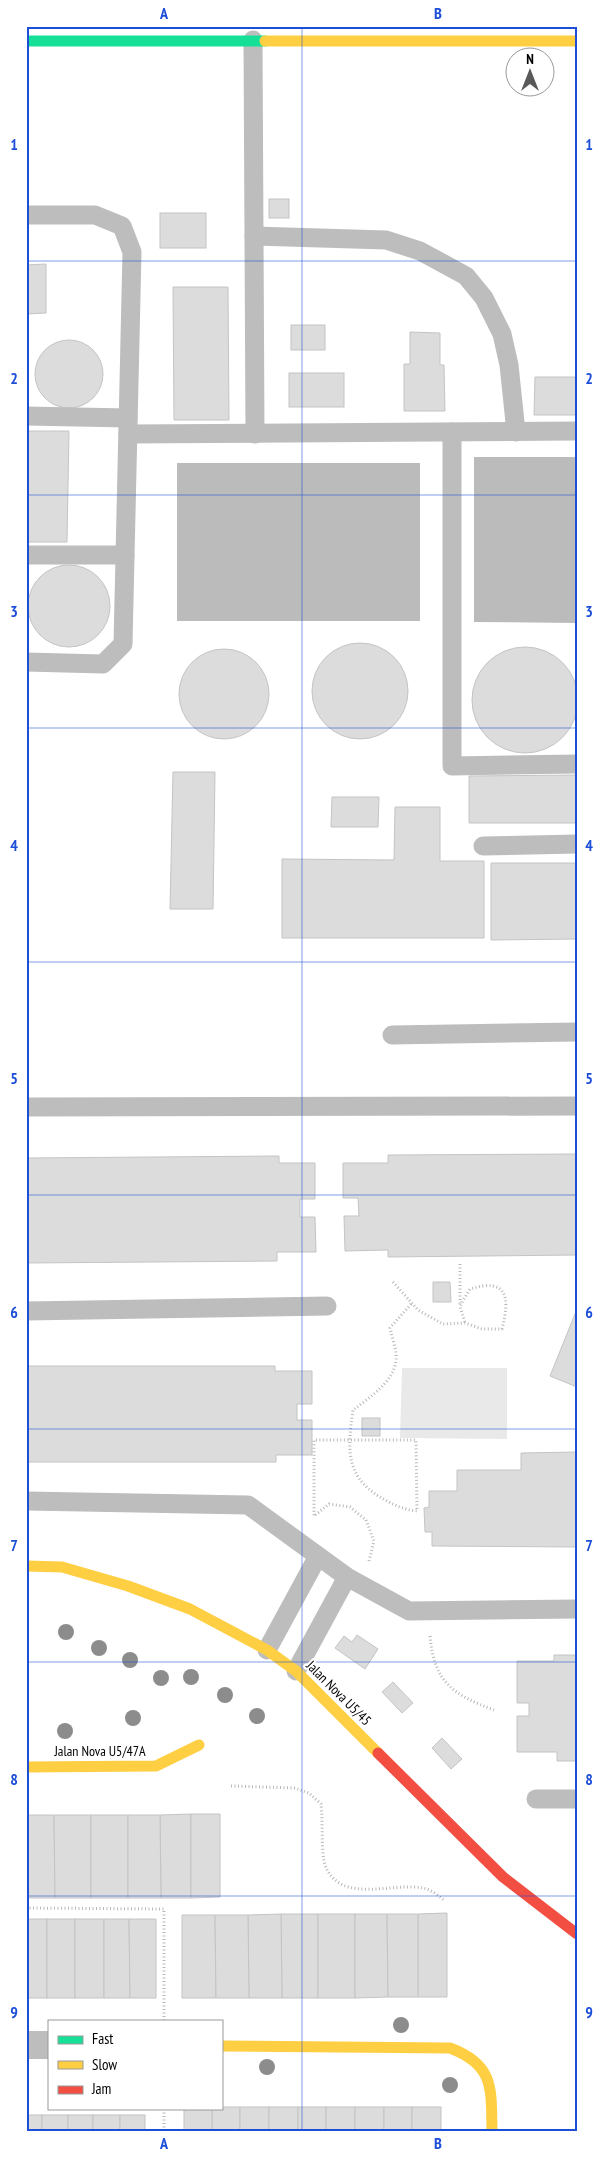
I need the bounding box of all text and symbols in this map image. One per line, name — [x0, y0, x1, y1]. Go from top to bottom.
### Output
text: A — [159, 3, 169, 23]
text: B — [434, 3, 442, 23]
north arrow — [506, 48, 556, 98]
text: N — [526, 50, 534, 68]
text: 1 — [10, 134, 18, 154]
text: 1 — [585, 134, 593, 154]
text: 2 — [10, 368, 18, 388]
text: 2 — [585, 368, 593, 388]
text: 3 — [10, 601, 18, 621]
text: 3 — [585, 601, 593, 621]
text: 4 — [10, 835, 18, 855]
text: 4 — [585, 835, 593, 855]
text: 5 — [10, 1068, 18, 1088]
text: 5 — [585, 1068, 593, 1088]
text: 6 — [10, 1302, 18, 1322]
text: 6 — [585, 1302, 593, 1322]
text: 7 — [10, 1535, 18, 1555]
text: 7 — [585, 1535, 593, 1555]
street label: Jalan Nova U5/45 — [302, 1656, 375, 1729]
street label: Jalan Nova U5/47A — [53, 1742, 146, 1760]
text: 8 — [10, 1769, 18, 1789]
text: 8 — [585, 1769, 593, 1789]
text: 9 — [10, 2002, 18, 2022]
text: 9 — [585, 2002, 593, 2022]
legend — [48, 2020, 222, 2110]
text: Fast — [92, 2029, 113, 2048]
text: Slow — [92, 2055, 117, 2074]
text: Jam — [91, 2079, 111, 2098]
text: A — [159, 2133, 169, 2153]
text: B — [434, 2133, 442, 2153]

